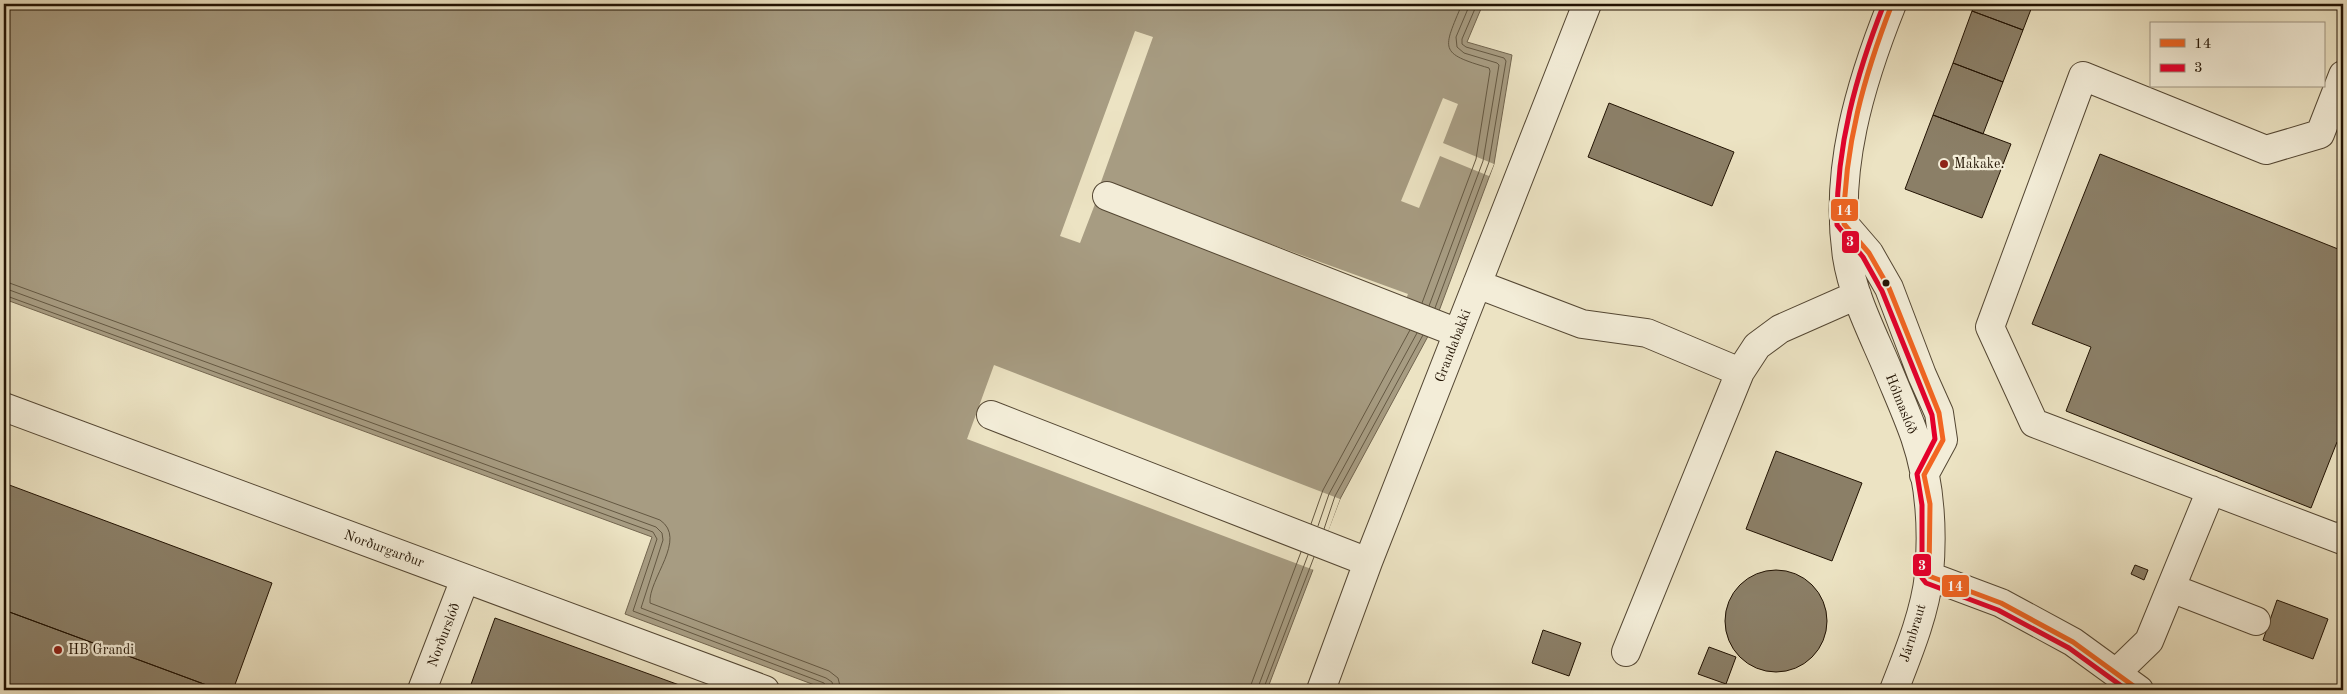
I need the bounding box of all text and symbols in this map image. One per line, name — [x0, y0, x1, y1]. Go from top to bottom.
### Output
legend — [2150, 22, 2324, 88]
text: 14 — [2194, 37, 2211, 52]
text: 3 — [2194, 61, 2203, 76]
place label: Makake. — [1954, 157, 2004, 171]
marker: Makake. — [1938, 158, 1950, 170]
line badge: 14 — [1830, 198, 1859, 222]
text: 14 — [1836, 204, 1852, 218]
line badge: 3 — [1841, 230, 1860, 254]
text: 3 — [1846, 235, 1854, 249]
unlabelled marker — [1881, 278, 1891, 288]
street label: Grandabakki — [1433, 307, 1473, 384]
street label: Hólmaslóð — [1883, 372, 1919, 436]
street label: Norðurgarður — [342, 528, 426, 570]
line badge: 3 — [1912, 553, 1932, 577]
text: 3 — [1918, 559, 1926, 573]
line badge: 14 — [1941, 574, 1970, 598]
text: 14 — [1947, 580, 1963, 594]
street label: Norðurslóð — [425, 601, 463, 669]
street label: Járnbraut — [1898, 602, 1928, 664]
place label: HB Grandi — [68, 643, 134, 657]
marker: HB Grandi — [52, 644, 64, 656]

